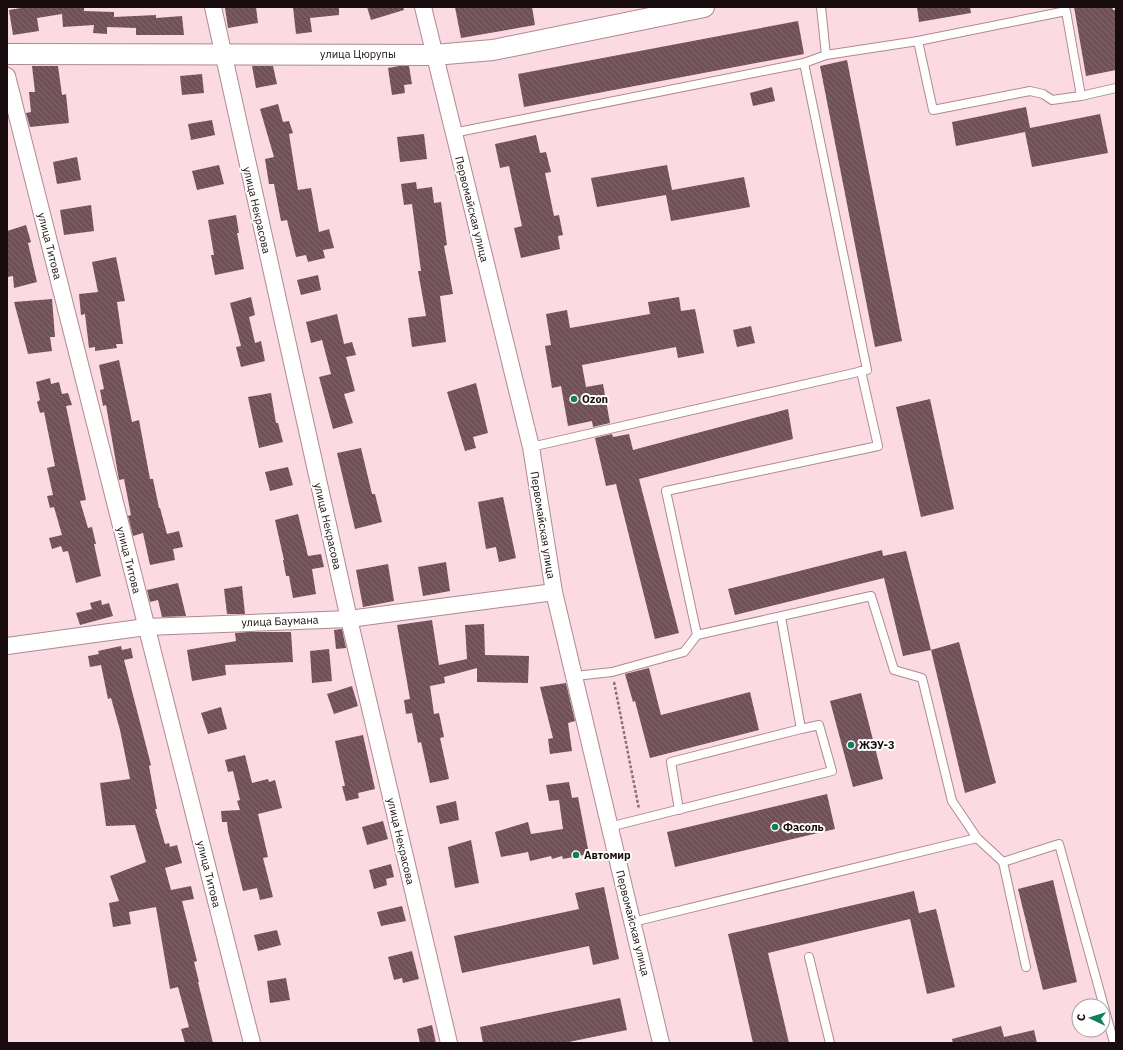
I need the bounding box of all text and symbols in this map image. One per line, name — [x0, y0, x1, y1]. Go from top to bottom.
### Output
street label: улица Цюрупы — [320, 47, 396, 61]
street label: Первомайская улица — [452, 155, 492, 264]
street label: улица Некрасова — [240, 165, 274, 255]
street label: улица Титова — [35, 211, 65, 281]
place label: Ozon — [582, 392, 608, 406]
marker: Ozon — [569, 394, 579, 404]
street label: Первомайская улица — [528, 470, 558, 580]
street label: улица Некрасова — [311, 481, 345, 571]
street label: улица Титова — [114, 525, 144, 595]
street label: улица Баумана — [241, 613, 319, 629]
place label: ЖЭУ-3 — [859, 738, 895, 752]
marker: ЖЭУ-3 — [846, 740, 856, 750]
street label: улица Некрасова — [384, 796, 418, 886]
place label: Фасоль — [783, 820, 824, 834]
marker: Фасоль — [770, 822, 780, 832]
street label: улица Титова — [194, 839, 224, 909]
place label: Автомир — [584, 848, 631, 862]
marker: Автомир — [571, 850, 581, 860]
street label: Первомайская улица — [613, 869, 653, 978]
north arrow — [1071, 998, 1111, 1038]
text: С — [1074, 1013, 1088, 1021]

